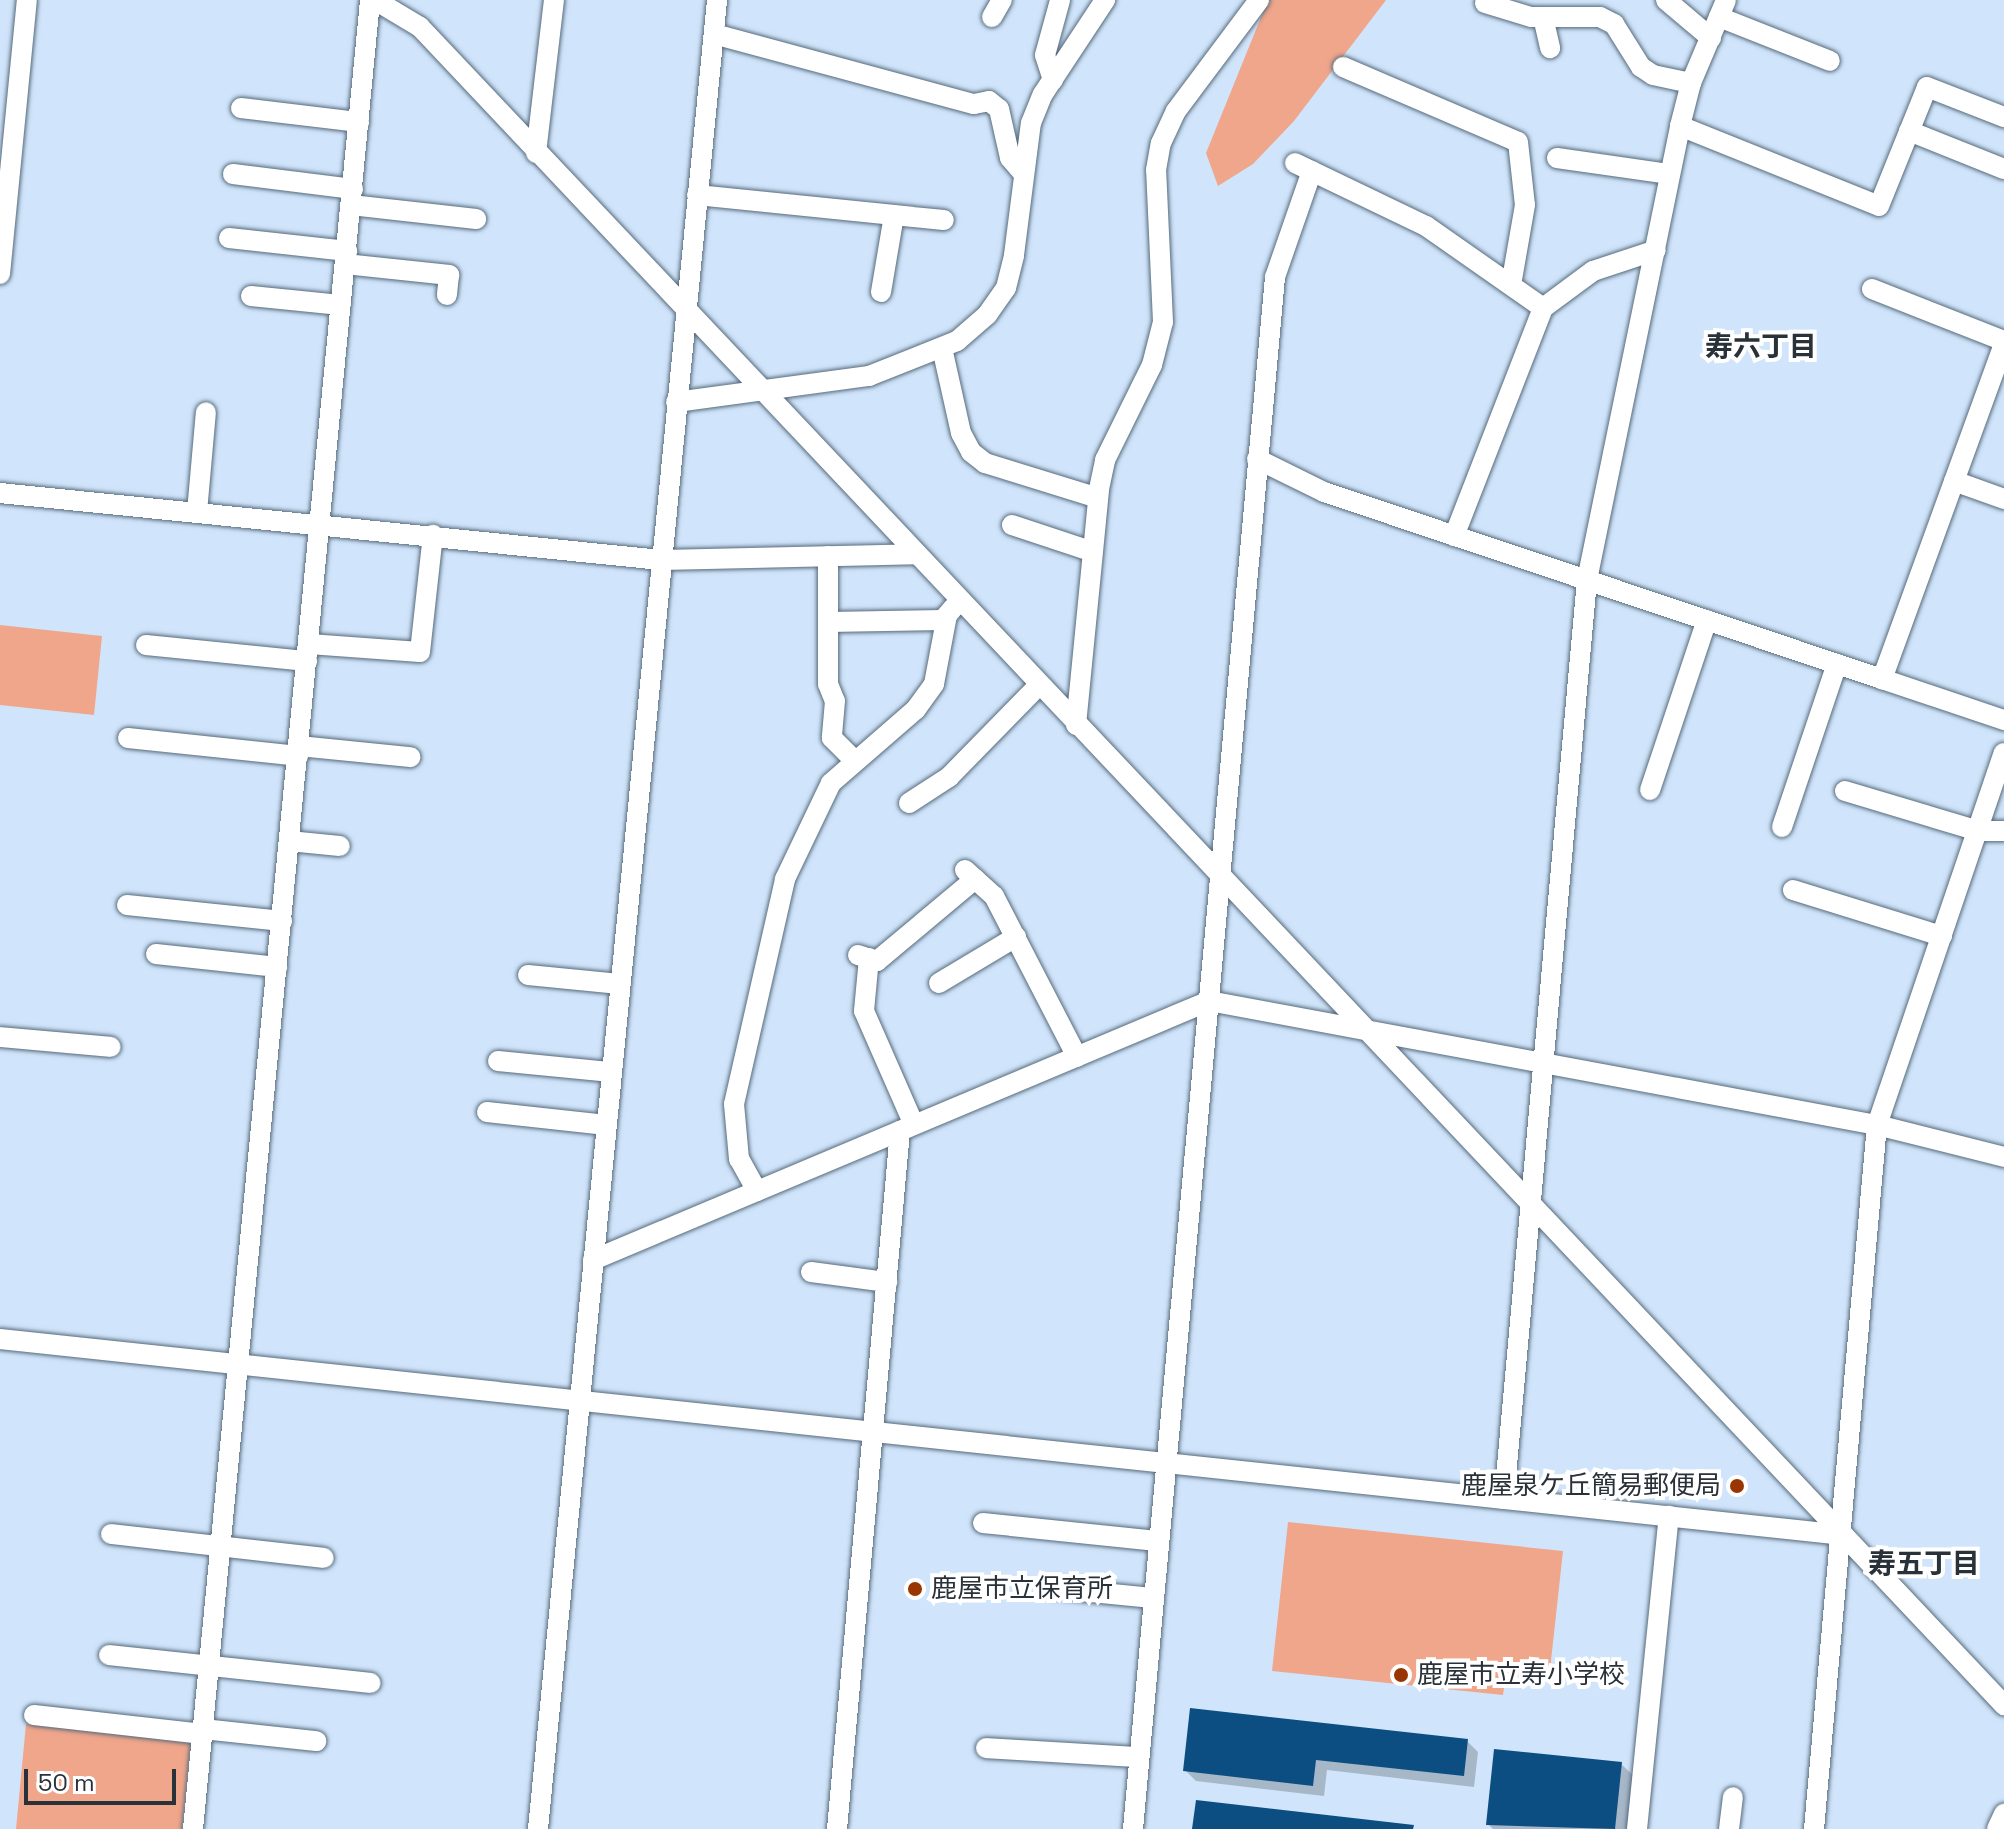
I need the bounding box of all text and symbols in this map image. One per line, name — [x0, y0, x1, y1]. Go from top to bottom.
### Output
district label: 寿六丁目 — [1705, 329, 1817, 363]
place label: 鹿屋泉ケ丘簡易郵便局 — [1461, 1470, 1721, 1502]
marker: 鹿屋泉ケ丘簡易郵便局 — [1728, 1477, 1746, 1495]
district label: 寿五丁目 — [1868, 1546, 1980, 1580]
place label: 鹿屋市立保育所 — [931, 1573, 1113, 1605]
marker: 鹿屋市立保育所 — [906, 1580, 924, 1598]
place label: 鹿屋市立寿小学校 — [1417, 1659, 1625, 1691]
marker: 鹿屋市立寿小学校 — [1392, 1666, 1410, 1684]
scale bar — [28, 1753, 180, 1803]
text: 50 m — [38, 1767, 95, 1798]

